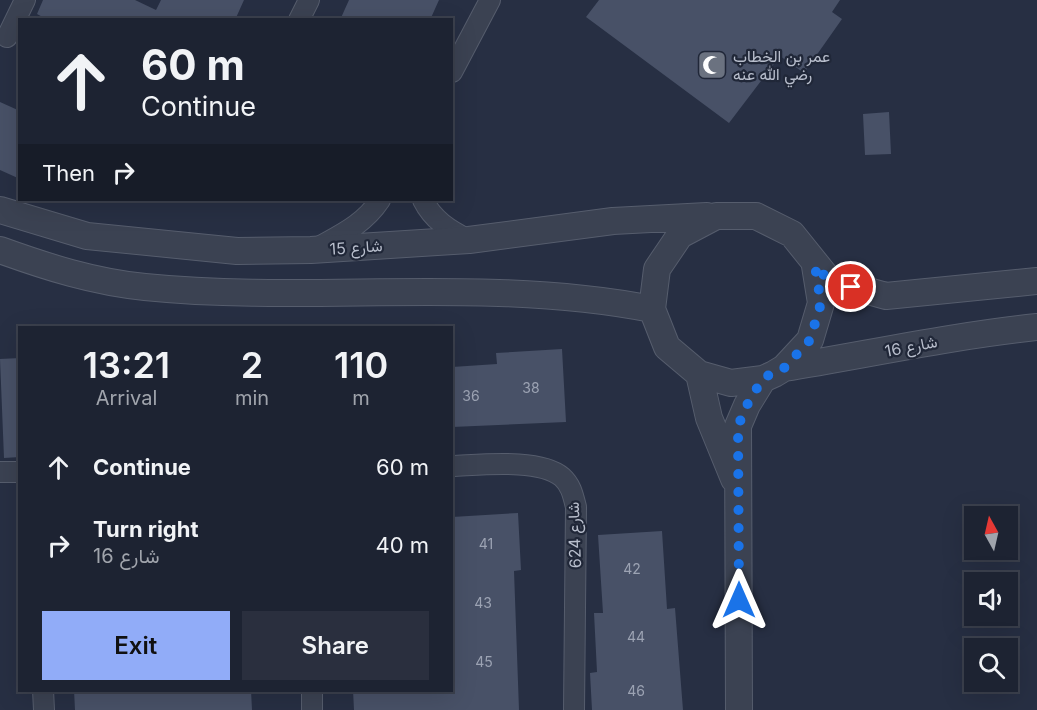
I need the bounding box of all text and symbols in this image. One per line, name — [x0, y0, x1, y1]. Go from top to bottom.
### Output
text: 60 m — [141, 39, 245, 90]
icon: ahead — [42, 42, 120, 120]
place label: عمر بن الخطاب رضي الله عنه — [733, 46, 830, 88]
mosque icon: عمر بن الخطاب رضي الله عنه — [696, 49, 728, 81]
text: Continue — [141, 90, 256, 123]
icon: right — [107, 156, 140, 189]
text: Then — [42, 160, 95, 186]
street label: شارع 15 — [329, 235, 383, 261]
pin — [825, 261, 876, 312]
icon: arrive — [834, 270, 867, 303]
street label: شارع 16 — [883, 331, 939, 363]
text: 13:21 — [83, 343, 170, 387]
text: 2 — [241, 343, 263, 387]
text: 110 — [334, 343, 388, 387]
house number: 38 — [522, 379, 540, 396]
text: Arrival — [96, 386, 157, 410]
text: min — [235, 386, 269, 410]
text: m — [352, 386, 370, 410]
house number: 36 — [462, 387, 480, 404]
icon: ahead — [42, 451, 75, 484]
text: Continue — [93, 454, 191, 480]
text: 60 m — [376, 454, 429, 480]
street label: شارع 624 — [563, 501, 587, 569]
north arrow — [964, 506, 1018, 560]
map controls — [964, 506, 1018, 692]
text: Turn right — [93, 516, 199, 542]
icon: right — [42, 529, 75, 562]
text: 40 m — [375, 532, 429, 558]
house number: 41 — [479, 535, 493, 552]
text: شارع 16 — [93, 544, 159, 568]
house number: 42 — [623, 560, 641, 577]
position arrow — [707, 568, 771, 632]
button: sound — [964, 572, 1018, 626]
house number: 43 — [474, 594, 492, 611]
button: Exit — [42, 611, 230, 680]
button: Share — [242, 611, 429, 680]
house number: 44 — [627, 628, 645, 645]
button: search — [964, 638, 1018, 692]
house number: 45 — [475, 653, 493, 670]
house number: 46 — [627, 682, 645, 699]

